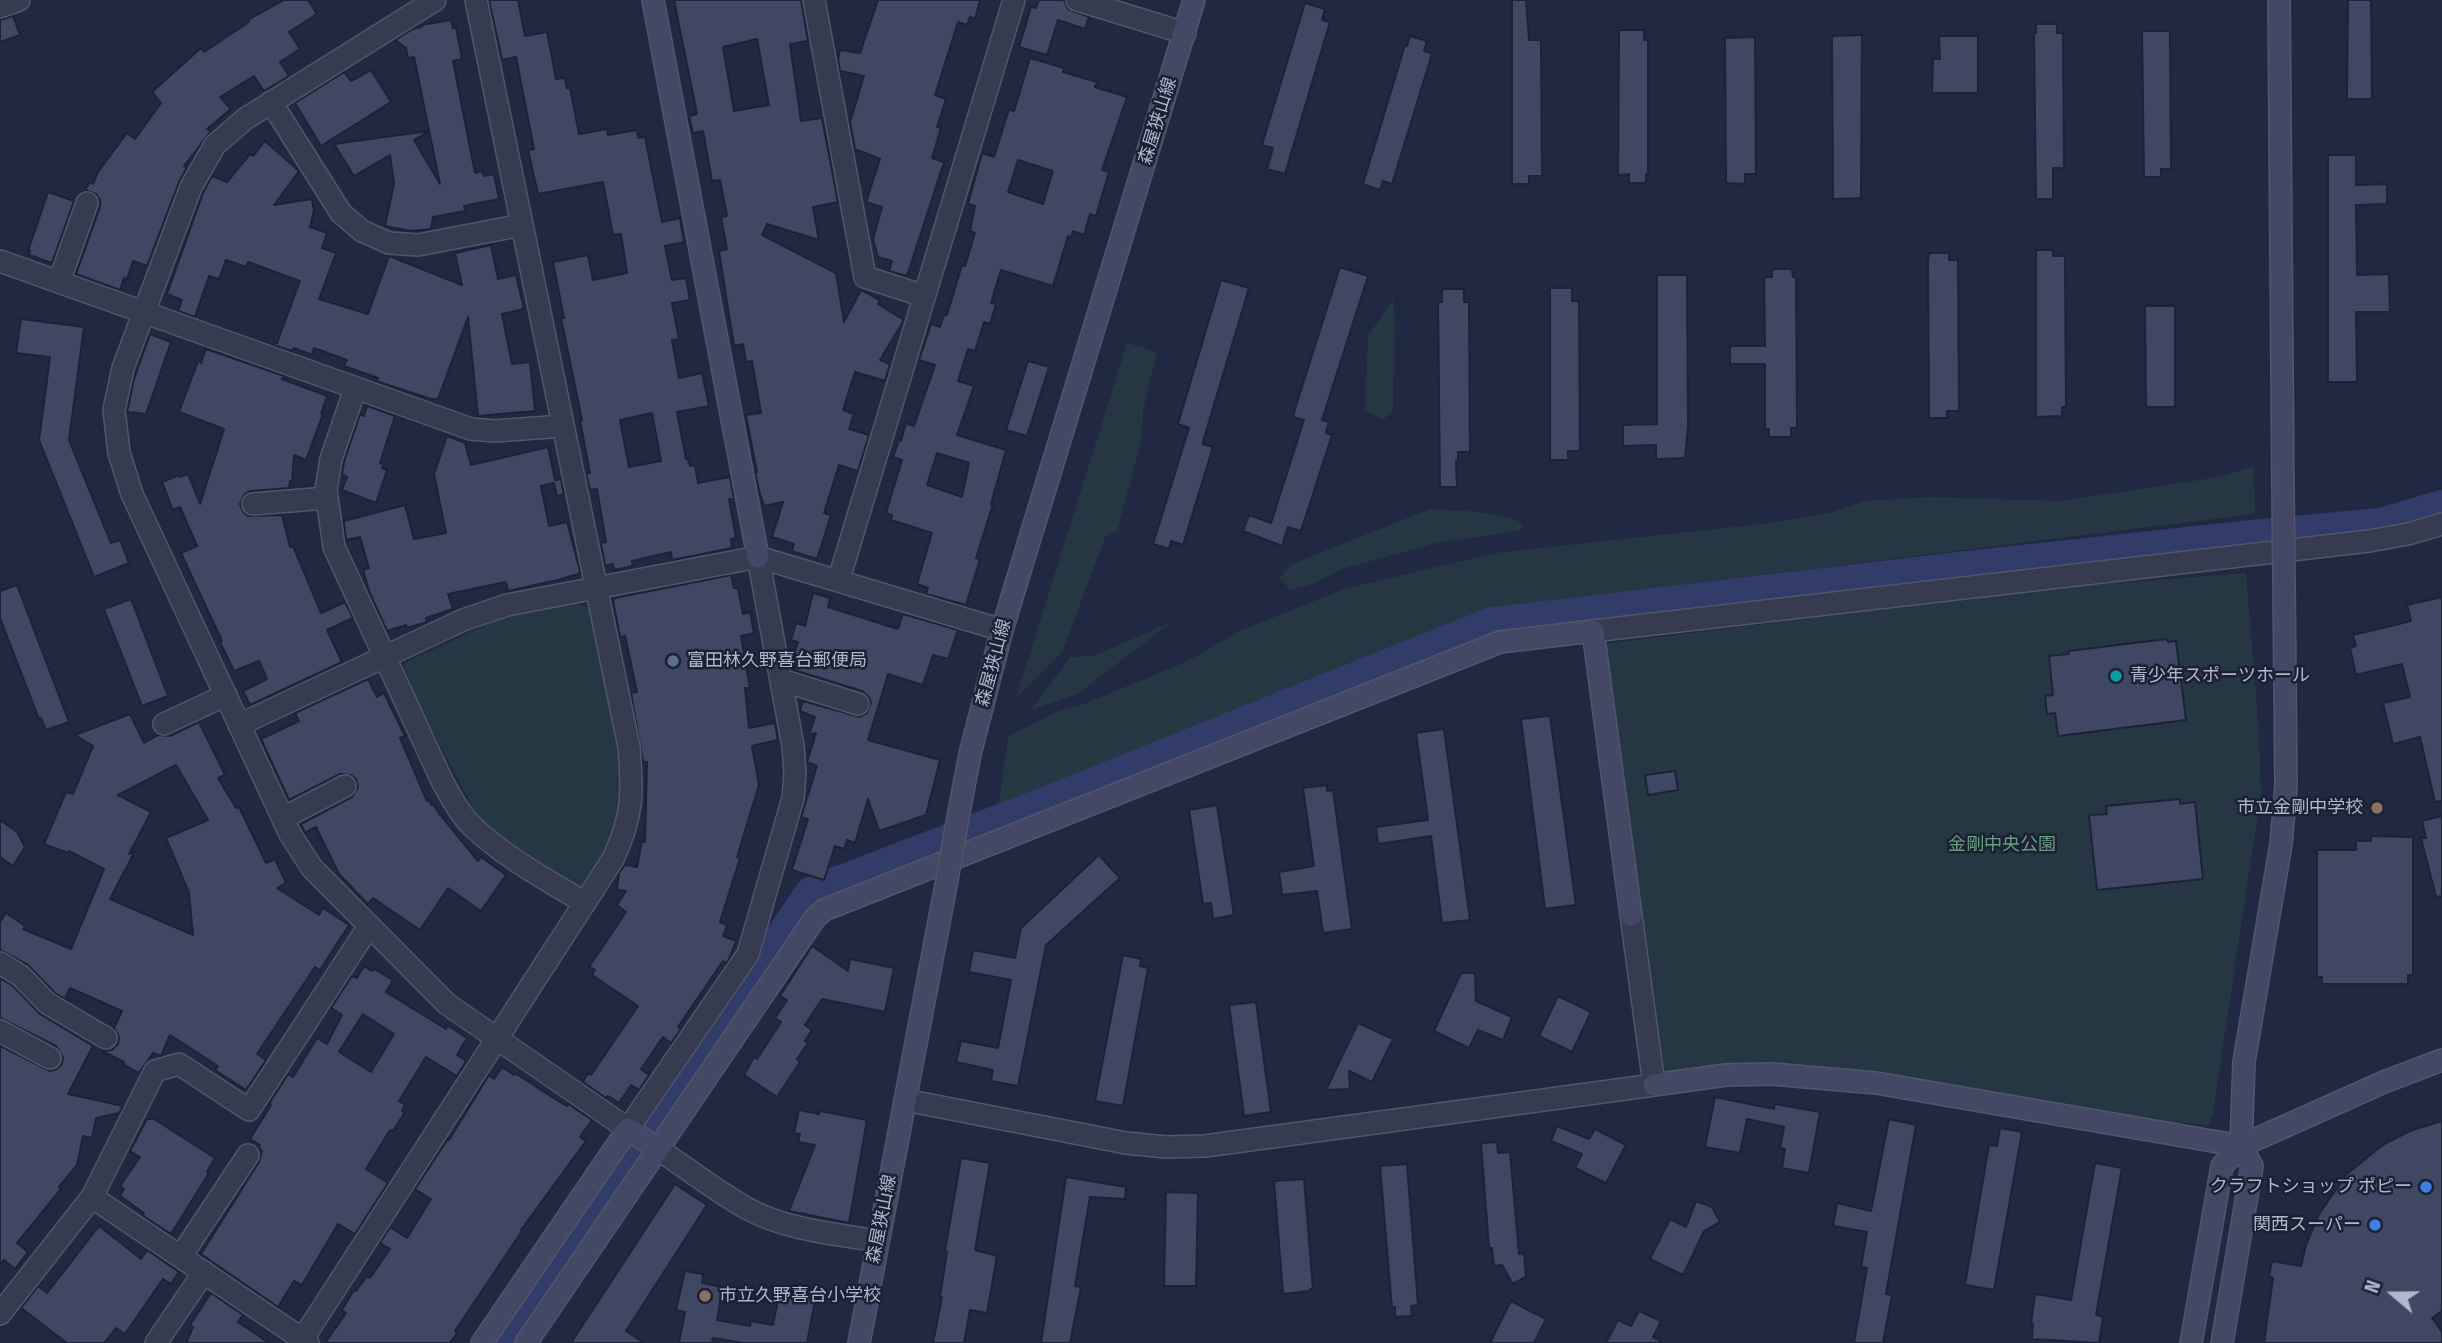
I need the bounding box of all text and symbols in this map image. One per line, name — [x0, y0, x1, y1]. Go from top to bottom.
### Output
street label: 森屋狭山線 — [1135, 75, 1181, 167]
street label: 森屋狭山線 — [972, 617, 1016, 709]
place label: 富田林久野喜台郵便局 — [687, 650, 867, 672]
marker: 富田林久野喜台郵便局 — [665, 653, 681, 669]
place label: 青少年スポーツホール — [2130, 665, 2310, 687]
marker: 青少年スポーツホール — [2108, 668, 2124, 684]
place label: 市立金剛中学校 — [2237, 797, 2363, 819]
marker: 市立金剛中学校 — [2369, 800, 2385, 816]
park label: 金剛中央公園 — [1948, 834, 2056, 856]
street label: 森屋狭山線 — [863, 1173, 901, 1265]
place label: クラフトショップ ポピー — [2210, 1176, 2412, 1198]
marker: クラフトショップ ポピー — [2418, 1179, 2434, 1195]
place label: 関西スーパー — [2253, 1214, 2361, 1236]
marker: 関西スーパー — [2367, 1217, 2383, 1233]
north arrow — [2358, 1259, 2428, 1329]
text: N — [2360, 1277, 2386, 1296]
place label: 市立久野喜台小学校 — [719, 1285, 881, 1307]
marker: 市立久野喜台小学校 — [697, 1288, 713, 1304]

